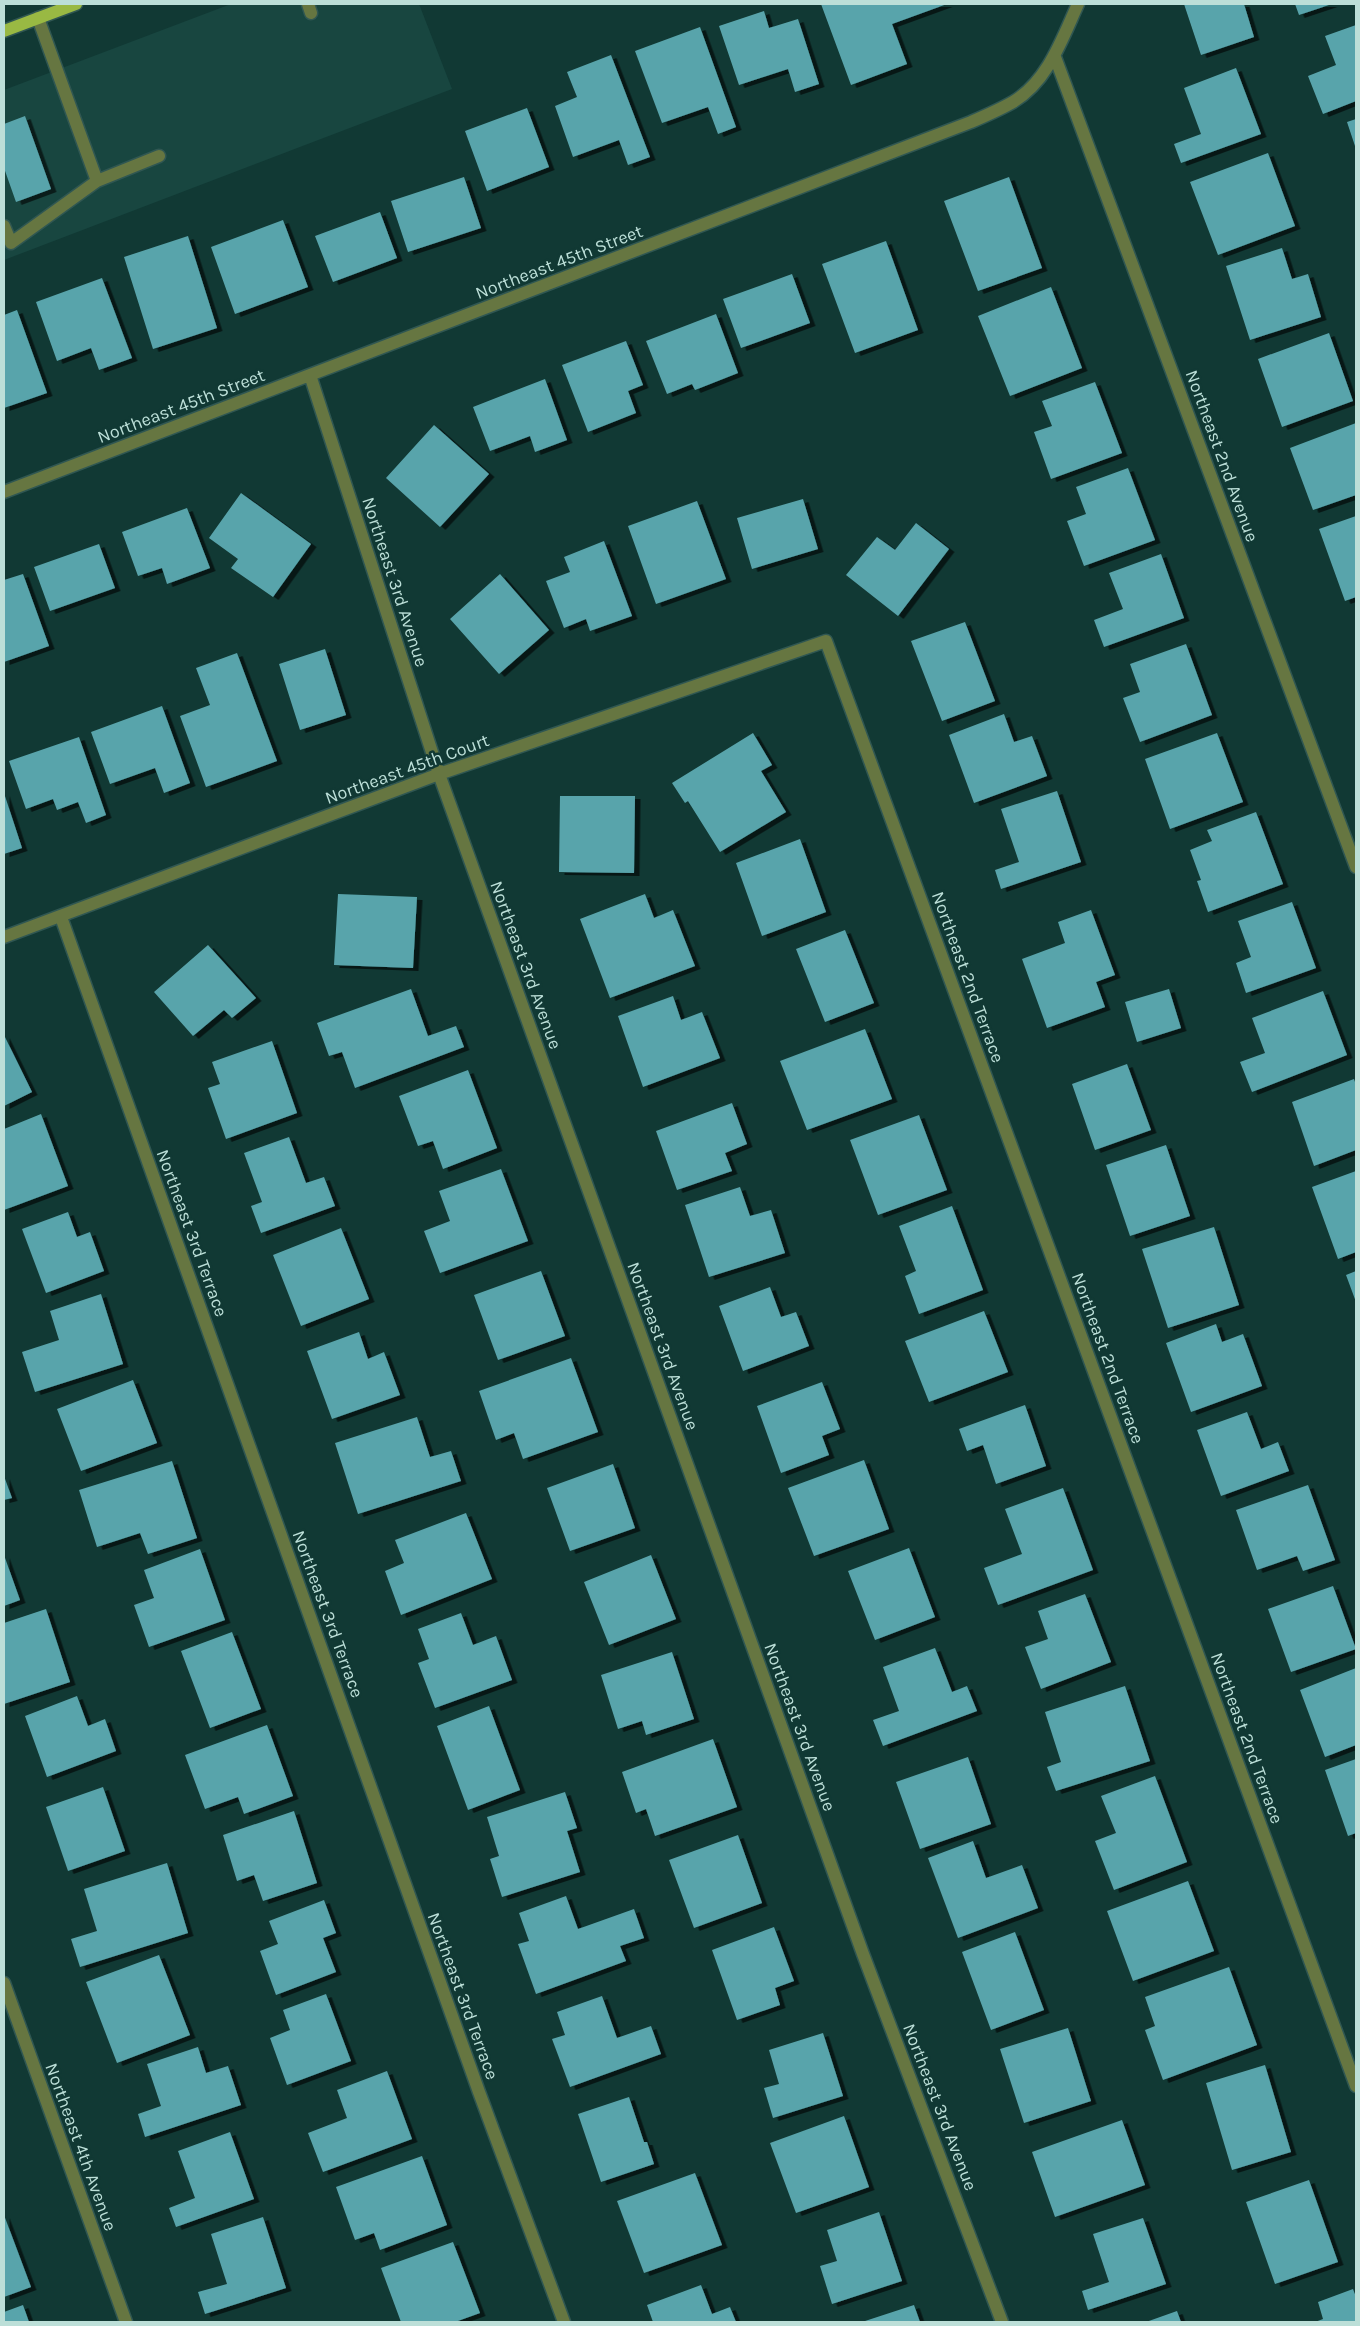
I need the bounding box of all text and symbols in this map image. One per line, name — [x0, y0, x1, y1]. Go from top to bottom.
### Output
street label: Northeast 45th Street — [472, 220, 646, 304]
street label: Northeast 45th Street — [94, 364, 268, 448]
street label: Northeast 2nd Avenue — [1181, 367, 1263, 545]
street label: Northeast 3rd Avenue — [357, 494, 433, 670]
street label: Northeast 45th Court — [322, 729, 492, 809]
street label: Northeast 3rd Avenue — [485, 878, 567, 1052]
street label: Northeast 2nd Terrace — [927, 888, 1009, 1066]
street label: Northeast 3rd Terrace — [152, 1146, 232, 1320]
street label: Northeast 3rd Avenue — [622, 1259, 704, 1433]
street label: Northeast 2nd Terrace — [1067, 1269, 1149, 1447]
street label: Northeast 3rd Terrace — [288, 1527, 368, 1701]
street label: Northeast 3rd Avenue — [759, 1640, 841, 1814]
street label: Northeast 2nd Terrace — [1206, 1649, 1288, 1827]
street label: Northeast 3rd Terrace — [423, 1909, 503, 2083]
street label: Northeast 3rd Avenue — [898, 2020, 982, 2194]
street label: Northeast 4th Avenue — [40, 2060, 122, 2234]

